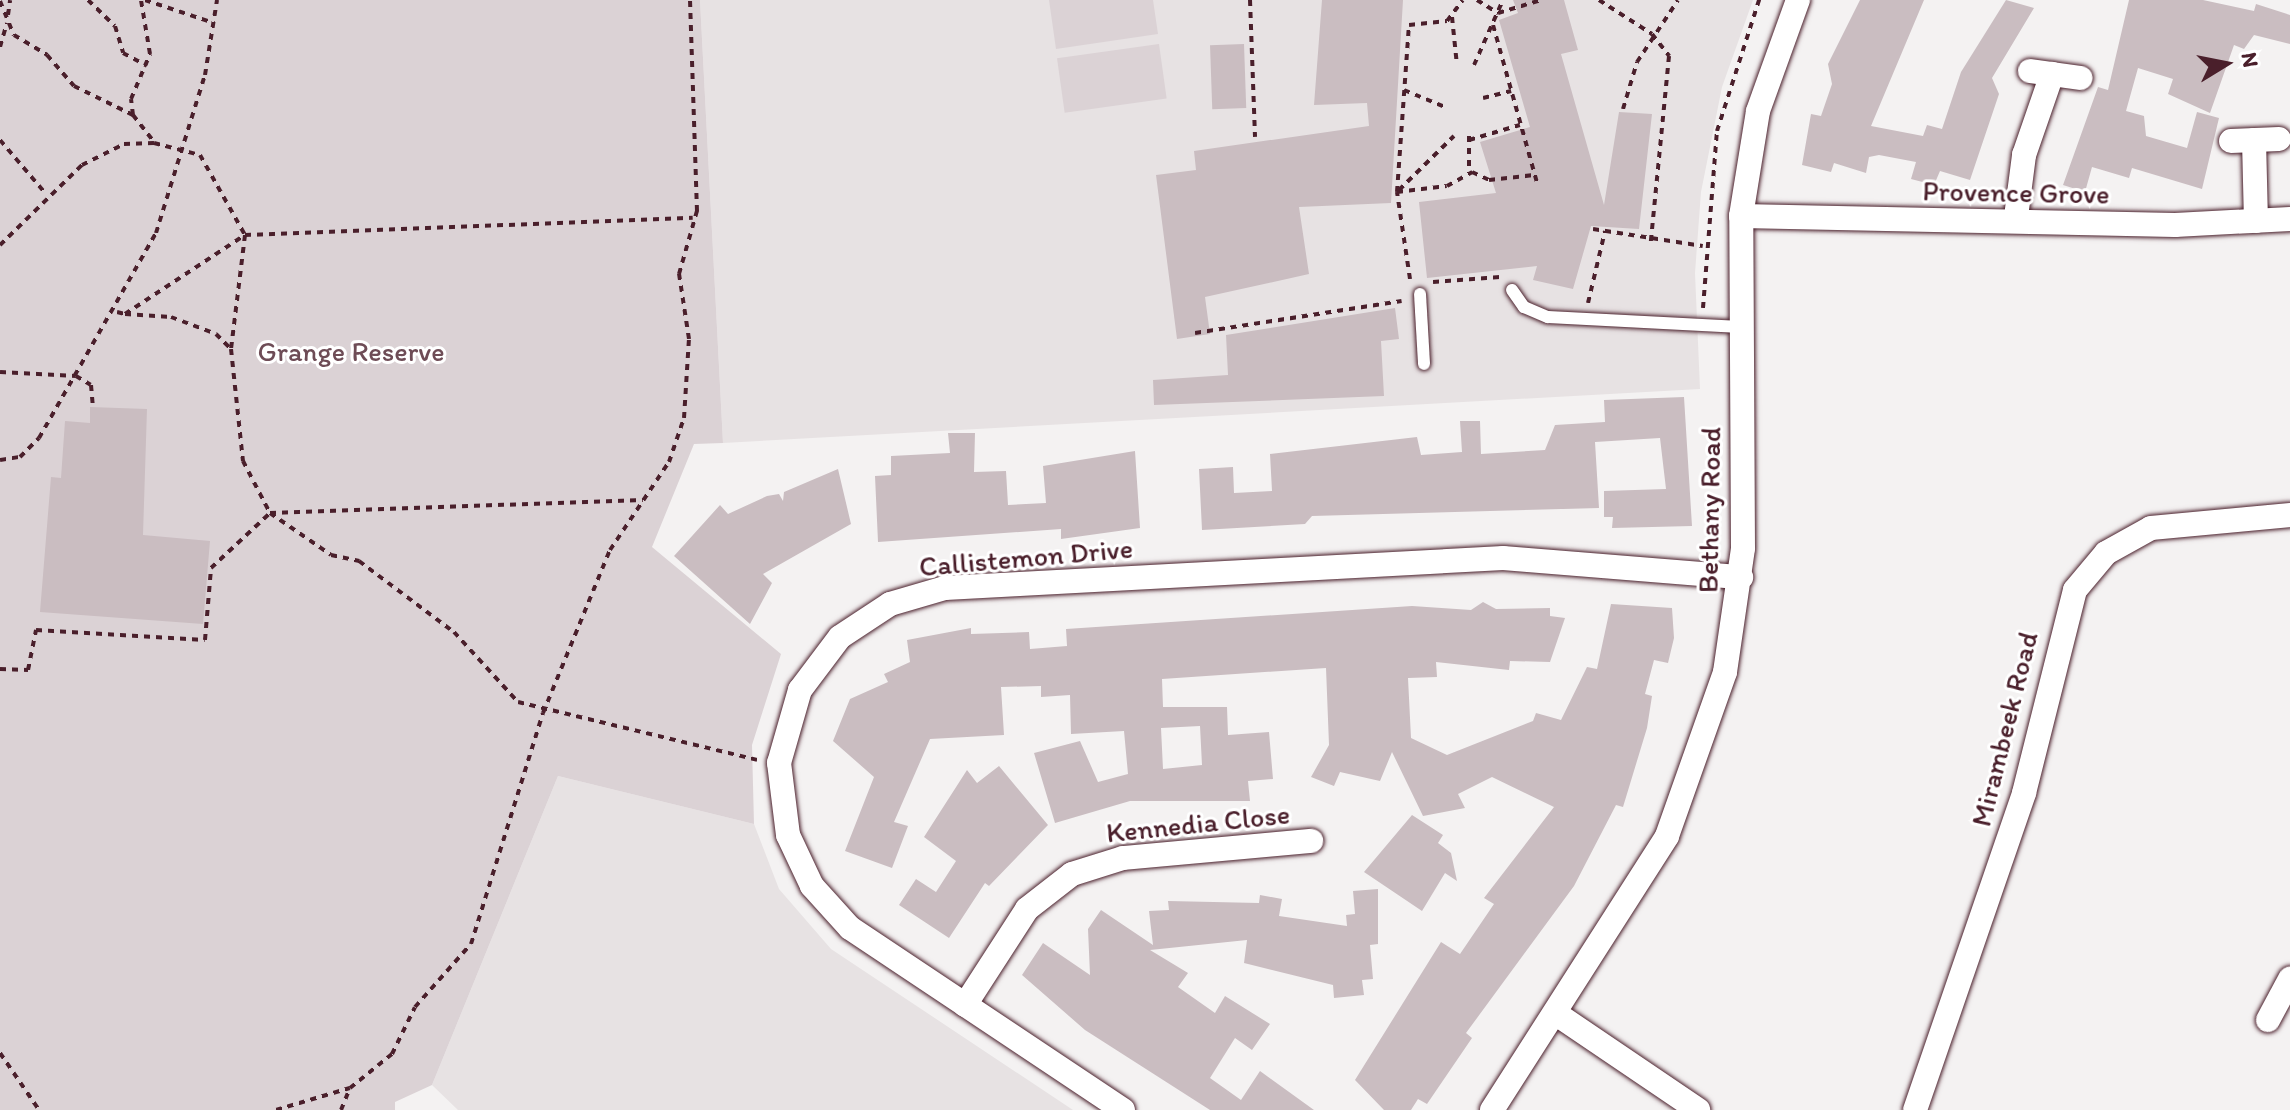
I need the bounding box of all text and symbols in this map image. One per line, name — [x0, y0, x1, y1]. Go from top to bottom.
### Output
north arrow — [2186, 24, 2266, 104]
text: N — [2236, 50, 2265, 69]
street label: Provence Grove — [1922, 174, 2110, 210]
park label: Grange Reserve — [258, 334, 444, 368]
street label: Bethany Road — [1691, 427, 1727, 593]
street label: Callistemon Drive — [918, 531, 1134, 583]
street label: Mirambeek Road — [1964, 628, 2044, 830]
street label: Kennedia Close — [1105, 797, 1291, 849]

